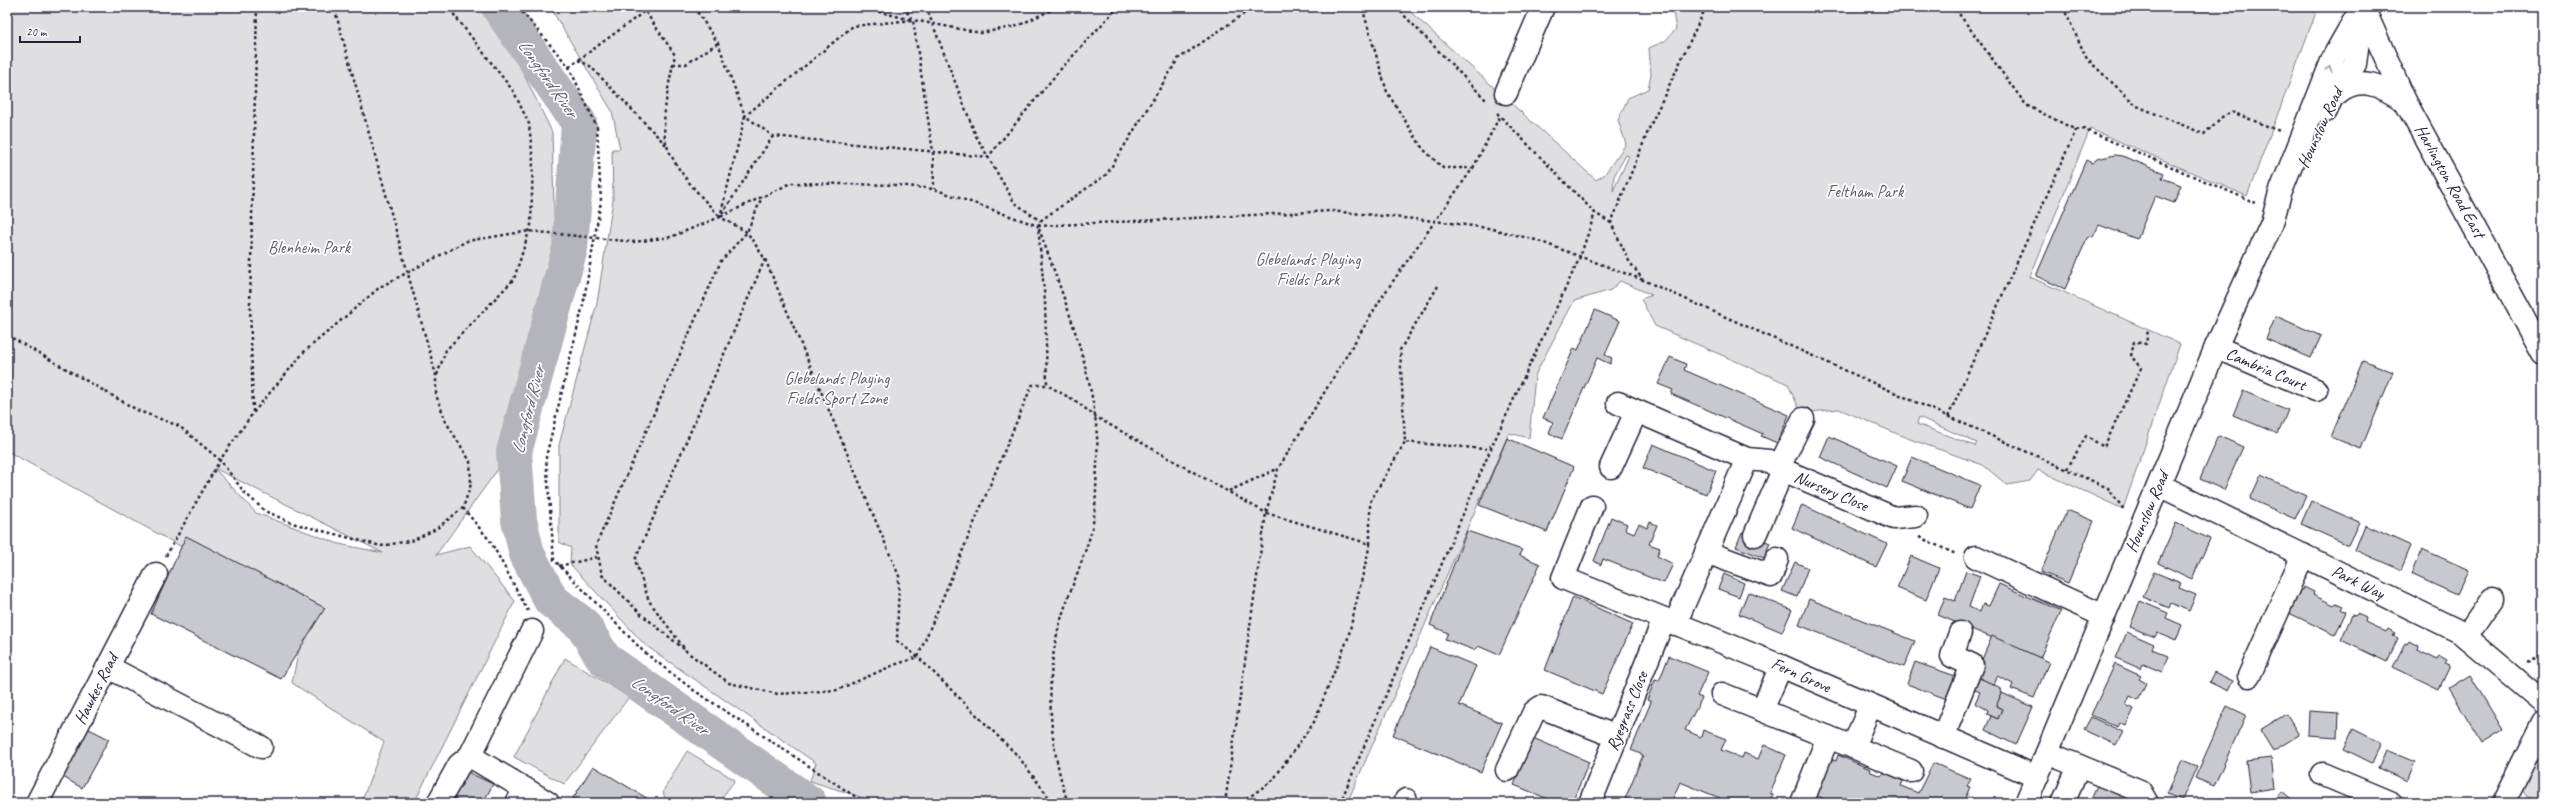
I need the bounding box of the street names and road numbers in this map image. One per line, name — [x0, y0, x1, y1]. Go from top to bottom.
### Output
street label: Hounslow Road — [2292, 82, 2349, 171]
street label: Harlington Road East — [2410, 121, 2491, 243]
street label: Cambria Court — [2223, 343, 2311, 396]
street label: Hounslow Road — [2121, 465, 2175, 555]
street label: Nursery Close — [1791, 466, 1872, 517]
street label: Park Way — [2328, 560, 2389, 604]
street label: Hawkes Road — [69, 648, 124, 728]
street label: Fern Grove — [1768, 653, 1835, 698]
street label: Ryegrass Close — [1602, 667, 1653, 754]

